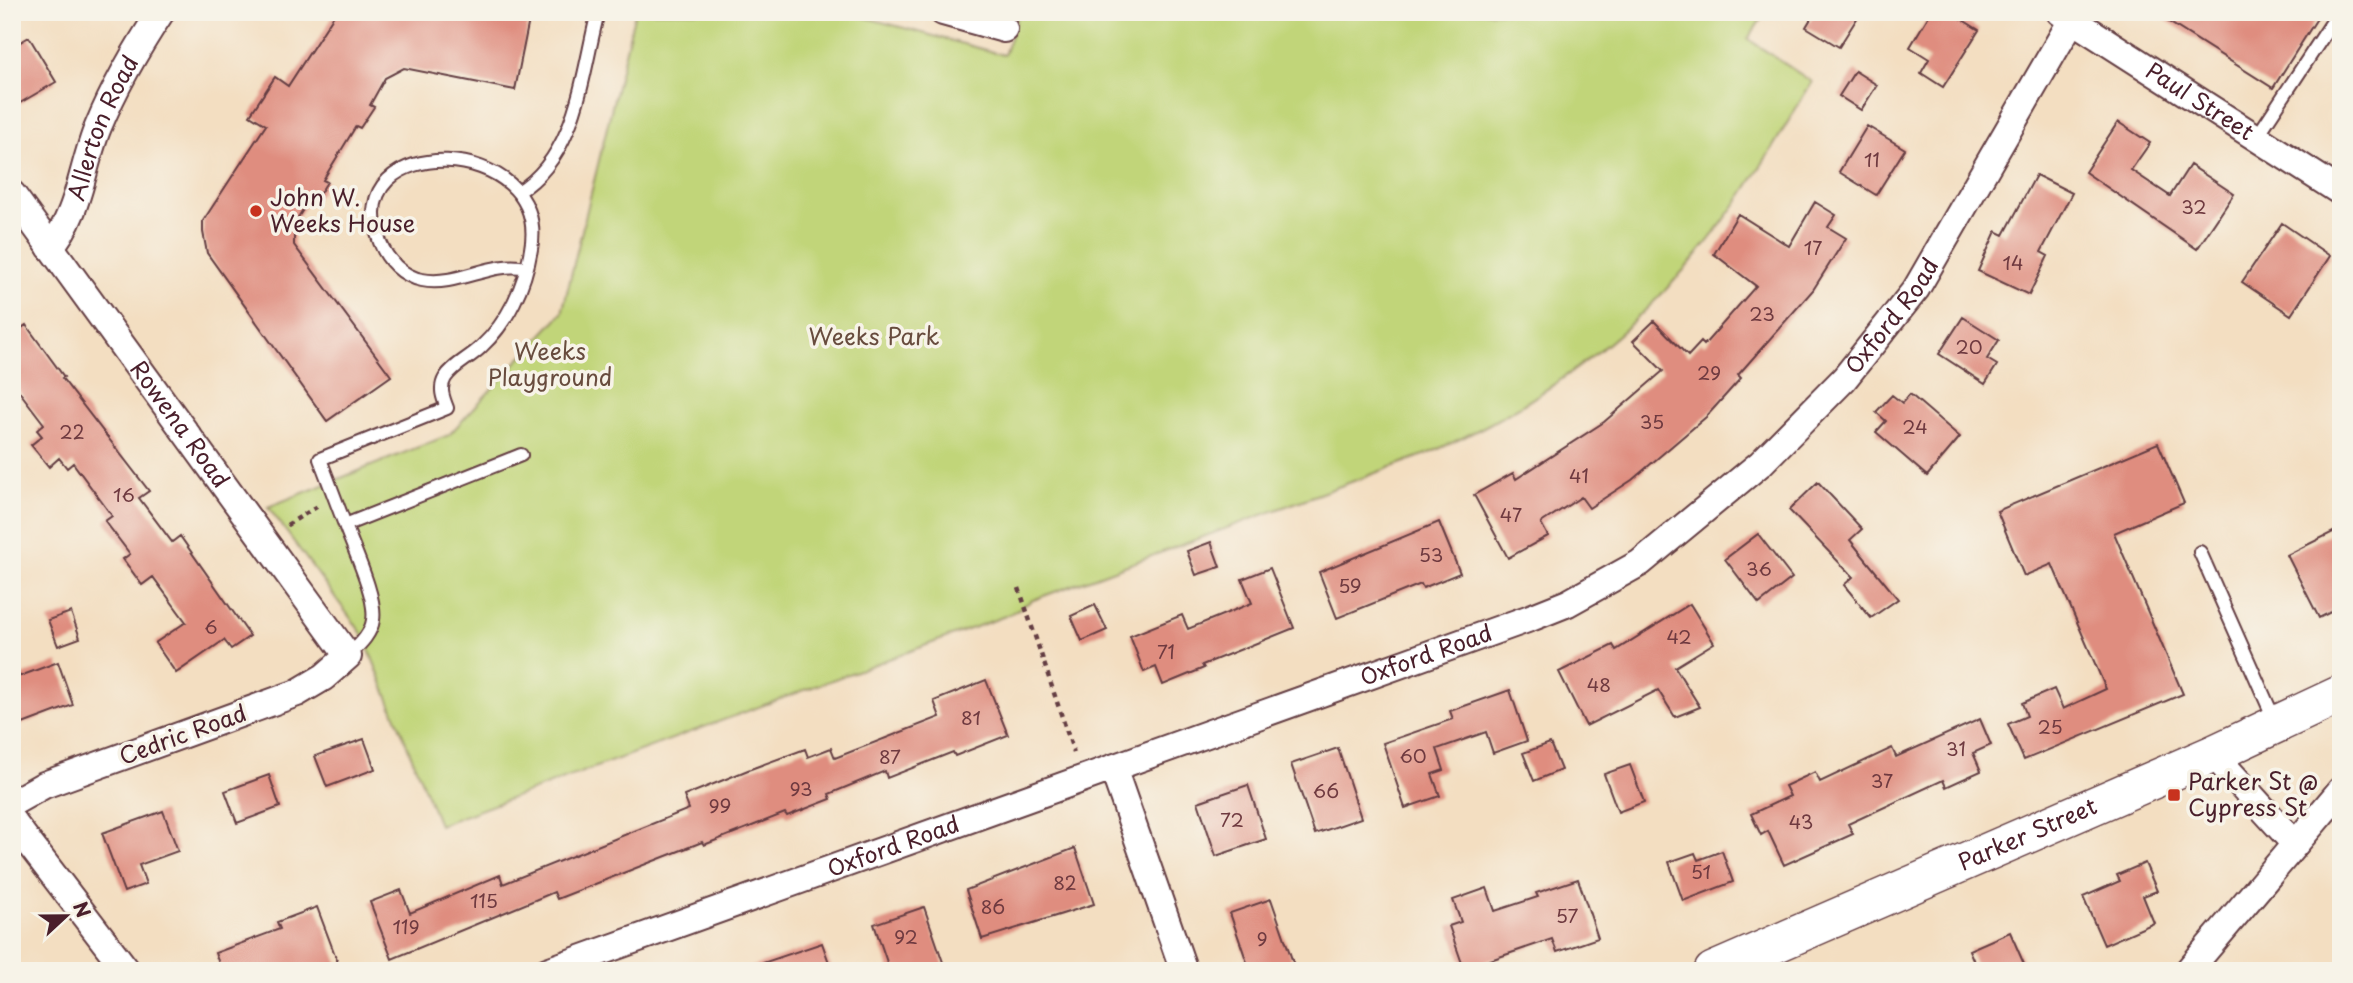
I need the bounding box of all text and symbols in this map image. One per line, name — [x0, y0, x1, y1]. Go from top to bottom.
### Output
street label: Allerton Road — [58, 48, 146, 204]
street label: Paul Street — [2139, 52, 2262, 148]
house number: 11 — [1864, 145, 1880, 173]
place label: John W. Weeks House — [270, 179, 415, 240]
house number: 32 — [2181, 192, 2207, 220]
marker: John W. Weeks House — [248, 203, 264, 219]
house number: 17 — [1804, 233, 1822, 261]
house number: 14 — [2002, 248, 2024, 276]
street label: Oxford Road — [1835, 251, 1946, 381]
house number: 23 — [1749, 299, 1775, 327]
park label: Weeks Park — [808, 318, 940, 353]
house number: 20 — [1955, 332, 1983, 360]
park label: Weeks Playground — [488, 333, 612, 394]
street label: Rowena Road — [123, 353, 239, 494]
house number: 29 — [1697, 358, 1721, 386]
house number: 35 — [1640, 407, 1664, 435]
house number: 24 — [1902, 412, 1928, 440]
house number: 22 — [59, 417, 85, 445]
house number: 41 — [1569, 461, 1589, 489]
house number: 16 — [113, 480, 135, 508]
house number: 47 — [1500, 500, 1522, 528]
house number: 53 — [1419, 540, 1443, 568]
house number: 36 — [1746, 554, 1772, 582]
house number: 59 — [1338, 571, 1362, 599]
house number: 6 — [204, 612, 218, 640]
street label: Oxford Road — [1355, 614, 1497, 694]
house number: 42 — [1666, 622, 1692, 650]
house number: 71 — [1157, 637, 1175, 665]
house number: 48 — [1587, 670, 1611, 698]
street label: Cedric Road — [114, 694, 251, 773]
house number: 81 — [961, 703, 981, 731]
house number: 25 — [2037, 712, 2063, 740]
house number: 31 — [1946, 734, 1966, 762]
house number: 60 — [1399, 741, 1427, 769]
house number: 87 — [879, 742, 901, 770]
place label: Parker St @ Cypress St — [2188, 763, 2318, 824]
house number: 37 — [1871, 766, 1893, 794]
house number: 93 — [789, 774, 813, 802]
house number: 66 — [1313, 776, 1339, 804]
street label: Parker Street — [1952, 787, 2102, 879]
marker: Parker St @ Cypress St — [2166, 787, 2182, 803]
house number: 99 — [708, 791, 732, 819]
street label: Oxford Road — [822, 805, 964, 885]
house number: 72 — [1220, 805, 1244, 833]
house number: 43 — [1789, 807, 1813, 835]
house number: 51 — [1691, 857, 1711, 885]
house number: 82 — [1053, 868, 1077, 896]
north arrow — [32, 881, 102, 951]
house number: 115 — [470, 886, 498, 914]
house number: 86 — [981, 892, 1005, 920]
text: N — [67, 897, 98, 921]
house number: 57 — [1556, 901, 1579, 929]
house number: 119 — [392, 912, 420, 940]
house number: 92 — [894, 922, 918, 950]
house number: 9 — [1256, 924, 1268, 952]

